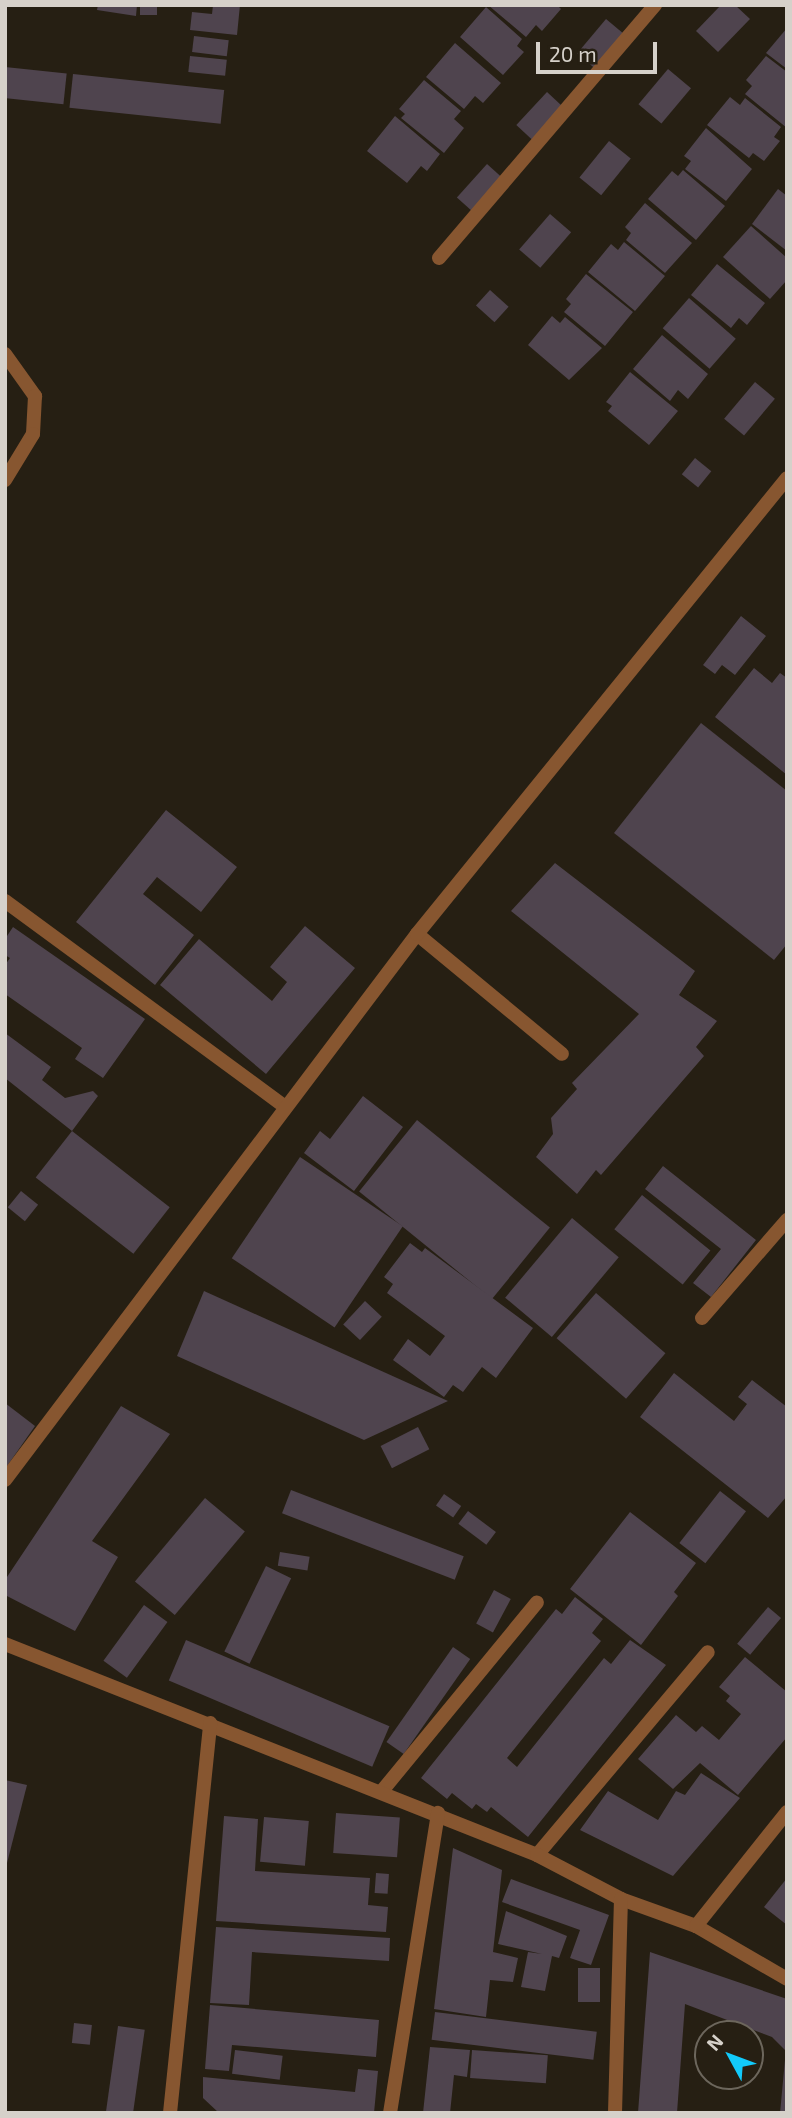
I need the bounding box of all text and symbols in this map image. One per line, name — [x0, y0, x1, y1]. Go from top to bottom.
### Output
scale bar — [540, 28, 661, 72]
text: 20 m — [549, 41, 597, 66]
north arrow — [694, 2020, 764, 2090]
text: N — [701, 2029, 727, 2055]

